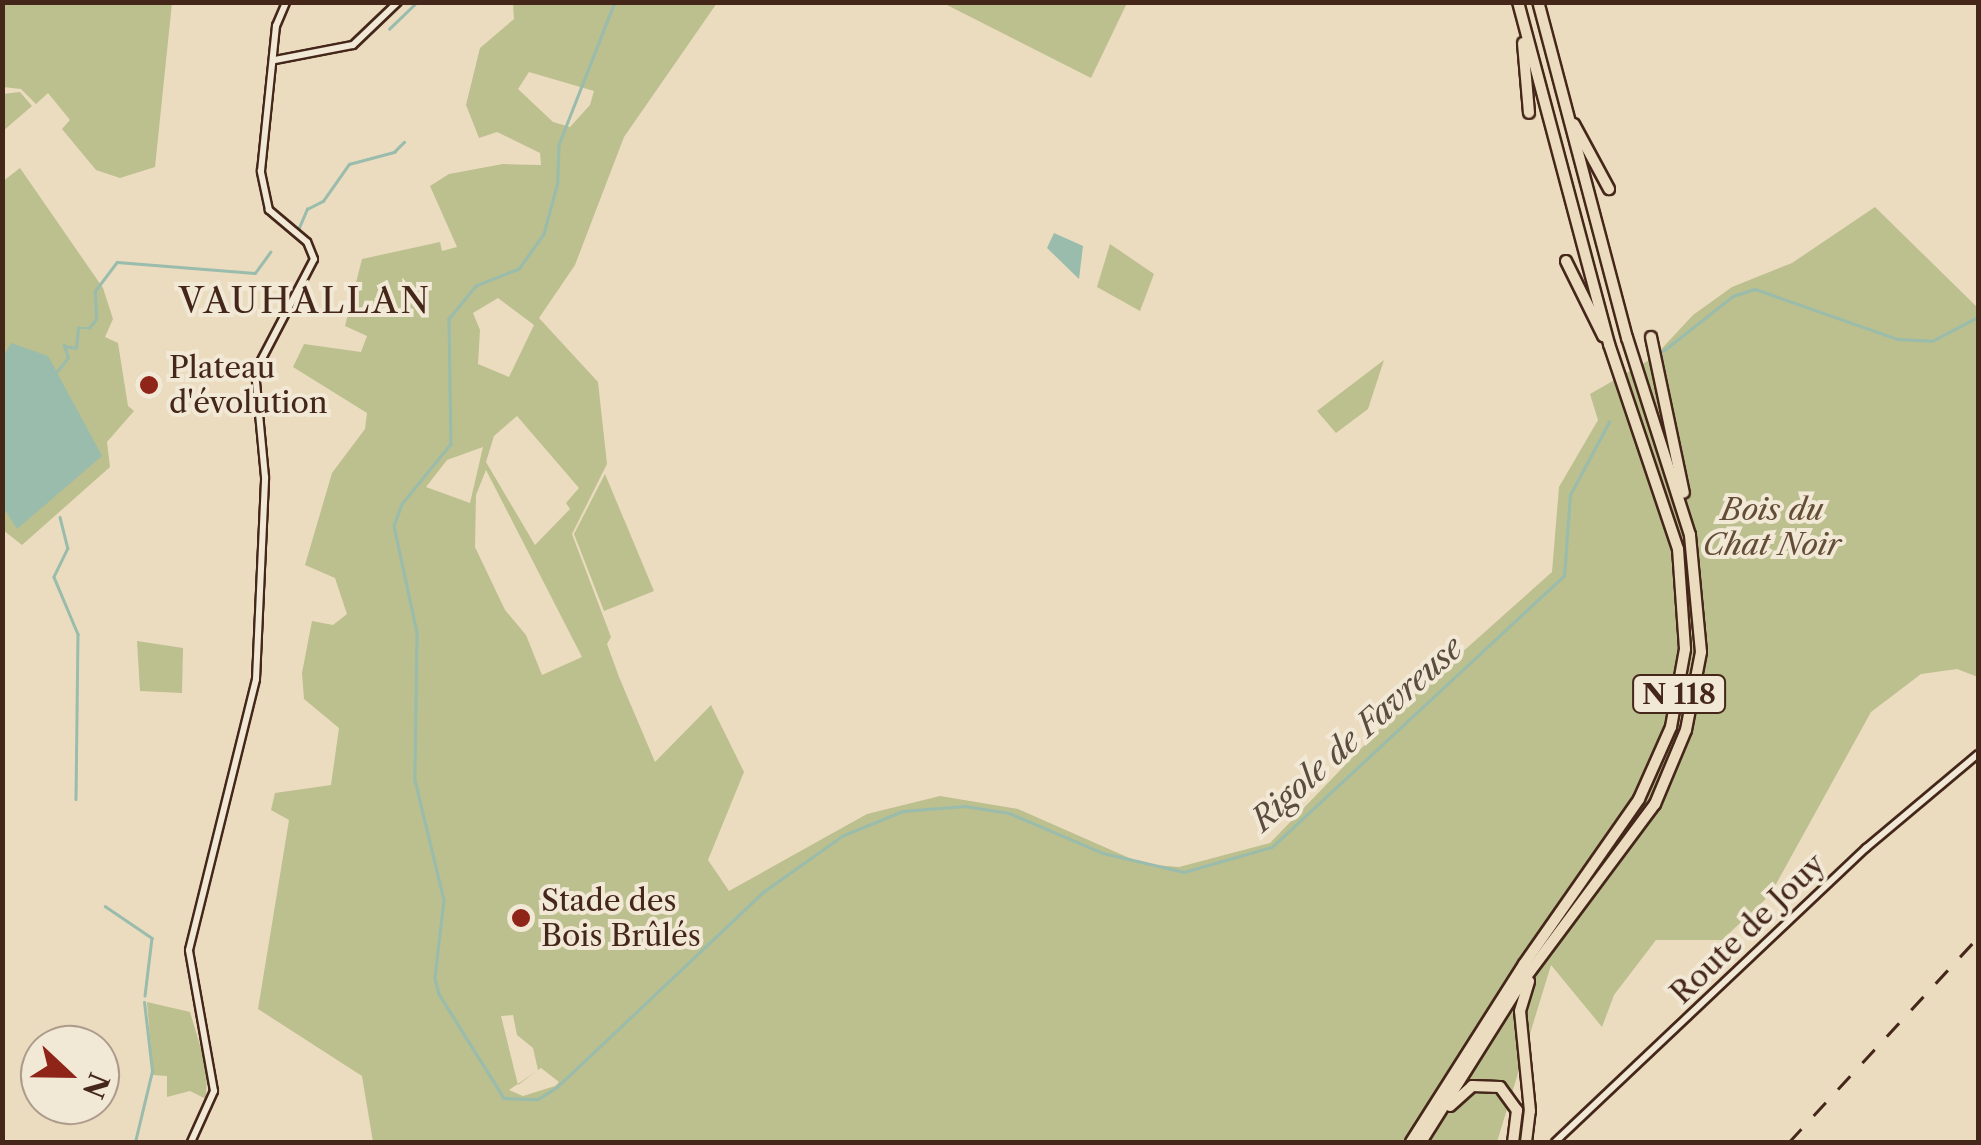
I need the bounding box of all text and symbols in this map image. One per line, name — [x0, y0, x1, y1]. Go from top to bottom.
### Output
district label: VAUHALLAN — [178, 280, 432, 322]
place label: Plateau d'évolution — [169, 350, 328, 420]
marker: Plateau d'évolution — [138, 374, 160, 396]
park label: Bois du Chat Noir — [1703, 492, 1841, 562]
water label: Rigole de Favreuse — [1243, 629, 1471, 839]
road number: N 118 — [1632, 671, 1726, 717]
street label: Route de Jouy — [1663, 846, 1833, 1012]
place label: Stade des Bois Brûlés — [541, 883, 701, 954]
marker: Stade des Bois Brûlés — [510, 907, 532, 929]
north arrow — [20, 1025, 120, 1125]
text: N — [76, 1068, 116, 1103]

